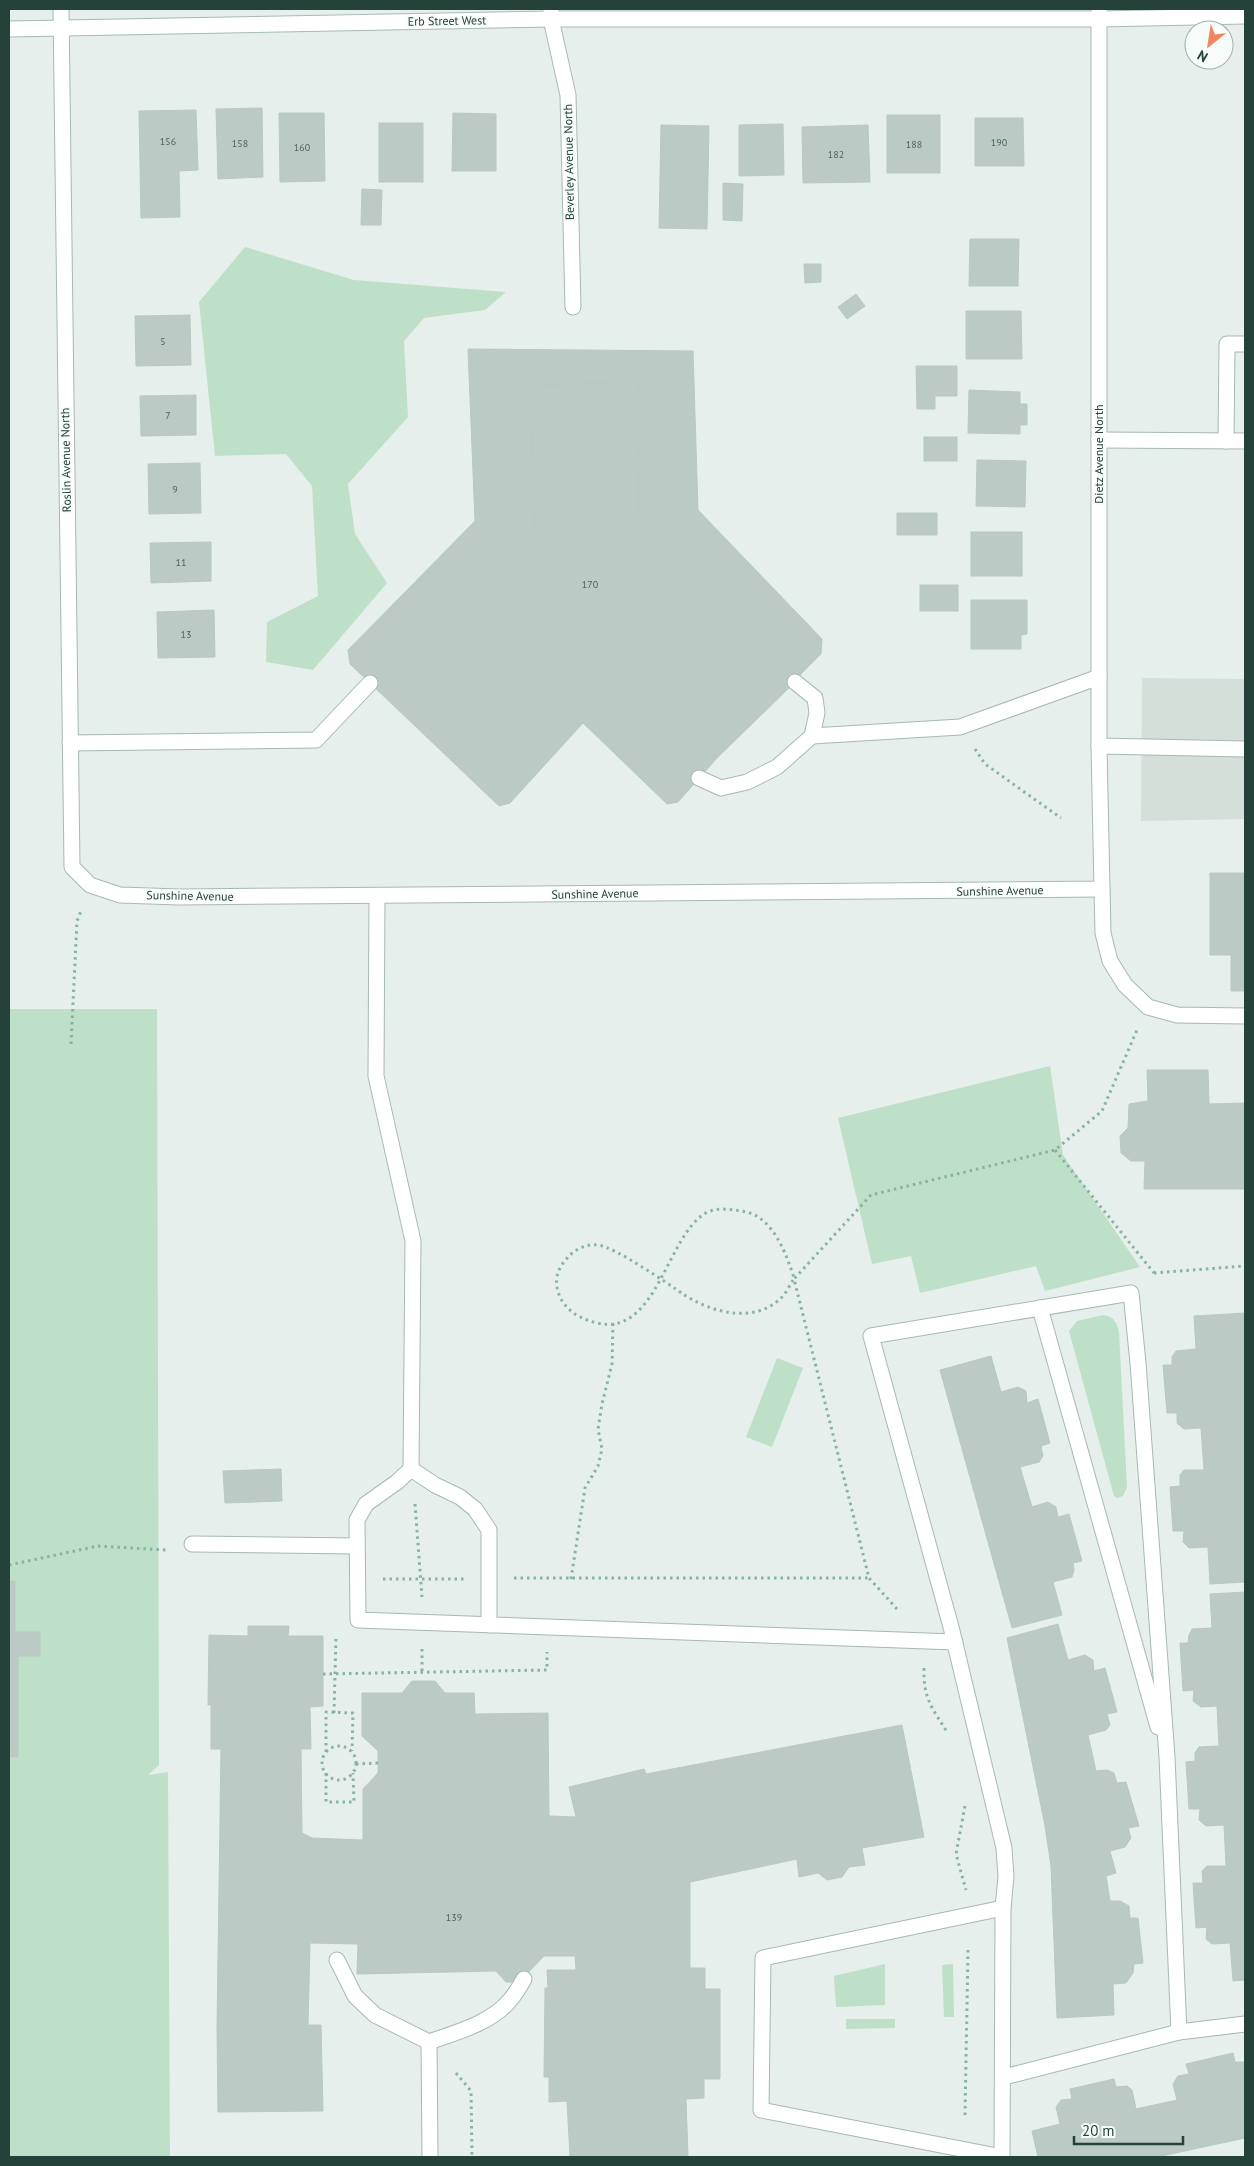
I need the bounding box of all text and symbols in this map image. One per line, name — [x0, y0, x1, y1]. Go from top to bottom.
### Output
street label: Erb Street West — [408, 12, 486, 29]
north arrow — [1184, 20, 1234, 70]
text: N — [1194, 46, 1211, 66]
street label: Beverley Avenue North — [560, 104, 577, 220]
house number: 156 — [160, 135, 176, 148]
house number: 190 — [991, 136, 1008, 149]
house number: 158 — [232, 137, 248, 150]
house number: 188 — [906, 138, 922, 151]
house number: 160 — [294, 141, 311, 154]
house number: 182 — [828, 148, 844, 161]
house number: 5 — [160, 335, 166, 348]
street label: Dietz Avenue North — [1091, 404, 1106, 504]
street label: Roslin Avenue North — [57, 408, 74, 512]
house number: 7 — [165, 409, 171, 422]
house number: 9 — [172, 483, 178, 496]
house number: 11 — [176, 556, 186, 569]
house number: 170 — [582, 578, 599, 591]
house number: 13 — [181, 628, 191, 641]
street label: Sunshine Avenue — [956, 882, 1044, 899]
street label: Sunshine Avenue — [551, 885, 639, 902]
street label: Sunshine Avenue — [146, 887, 234, 904]
house number: 139 — [446, 1911, 462, 1924]
scale bar — [1074, 2114, 1183, 2146]
text: 20 m — [1082, 2121, 1115, 2140]

